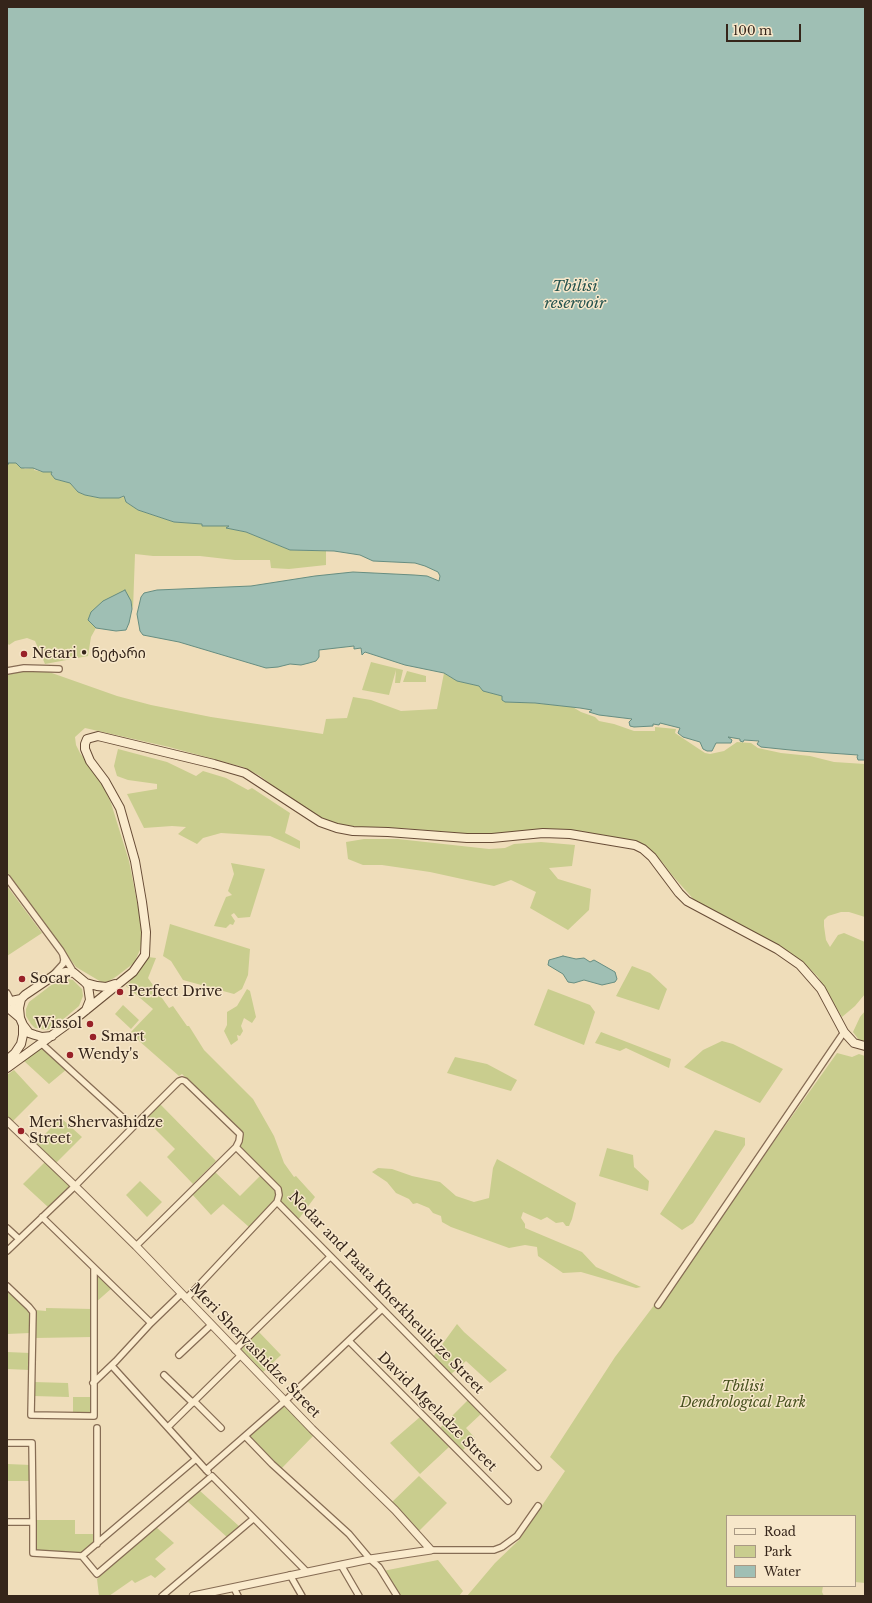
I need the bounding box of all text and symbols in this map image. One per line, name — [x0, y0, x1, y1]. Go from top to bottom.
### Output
scale bar — [728, 16, 803, 42]
text: 100 m — [733, 23, 772, 38]
water label: Tbilisi reservoir — [544, 278, 606, 313]
place label: Netari • ნეტარი — [32, 646, 146, 662]
marker: Netari • ნეტარი — [19, 649, 29, 659]
place label: Socar — [30, 971, 70, 987]
marker: Socar — [17, 974, 27, 984]
place label: Perfect Drive — [128, 984, 222, 1000]
marker: Perfect Drive — [115, 987, 125, 997]
place label: Wissol — [34, 1016, 82, 1032]
marker: Wissol — [85, 1019, 95, 1029]
place label: Smart — [101, 1029, 145, 1045]
marker: Smart — [88, 1032, 98, 1042]
place label: Wendy's — [78, 1047, 139, 1063]
marker: Wendy's — [65, 1050, 75, 1060]
place label: Meri Shervashidze Street — [29, 1115, 163, 1148]
marker: Meri Shervashidze Street — [16, 1126, 26, 1136]
street label: Nodar and Paata Kherkheulidze Street — [285, 1189, 487, 1397]
street label: Meri Shervashidze Street — [186, 1280, 324, 1422]
street label: David Mgeladze Street — [374, 1349, 500, 1475]
park label: Tbilisi Dendrological Park — [680, 1379, 806, 1412]
legend — [726, 1515, 856, 1587]
text: Road — [764, 1524, 796, 1539]
text: Park — [764, 1544, 792, 1559]
text: Water — [764, 1564, 801, 1579]

